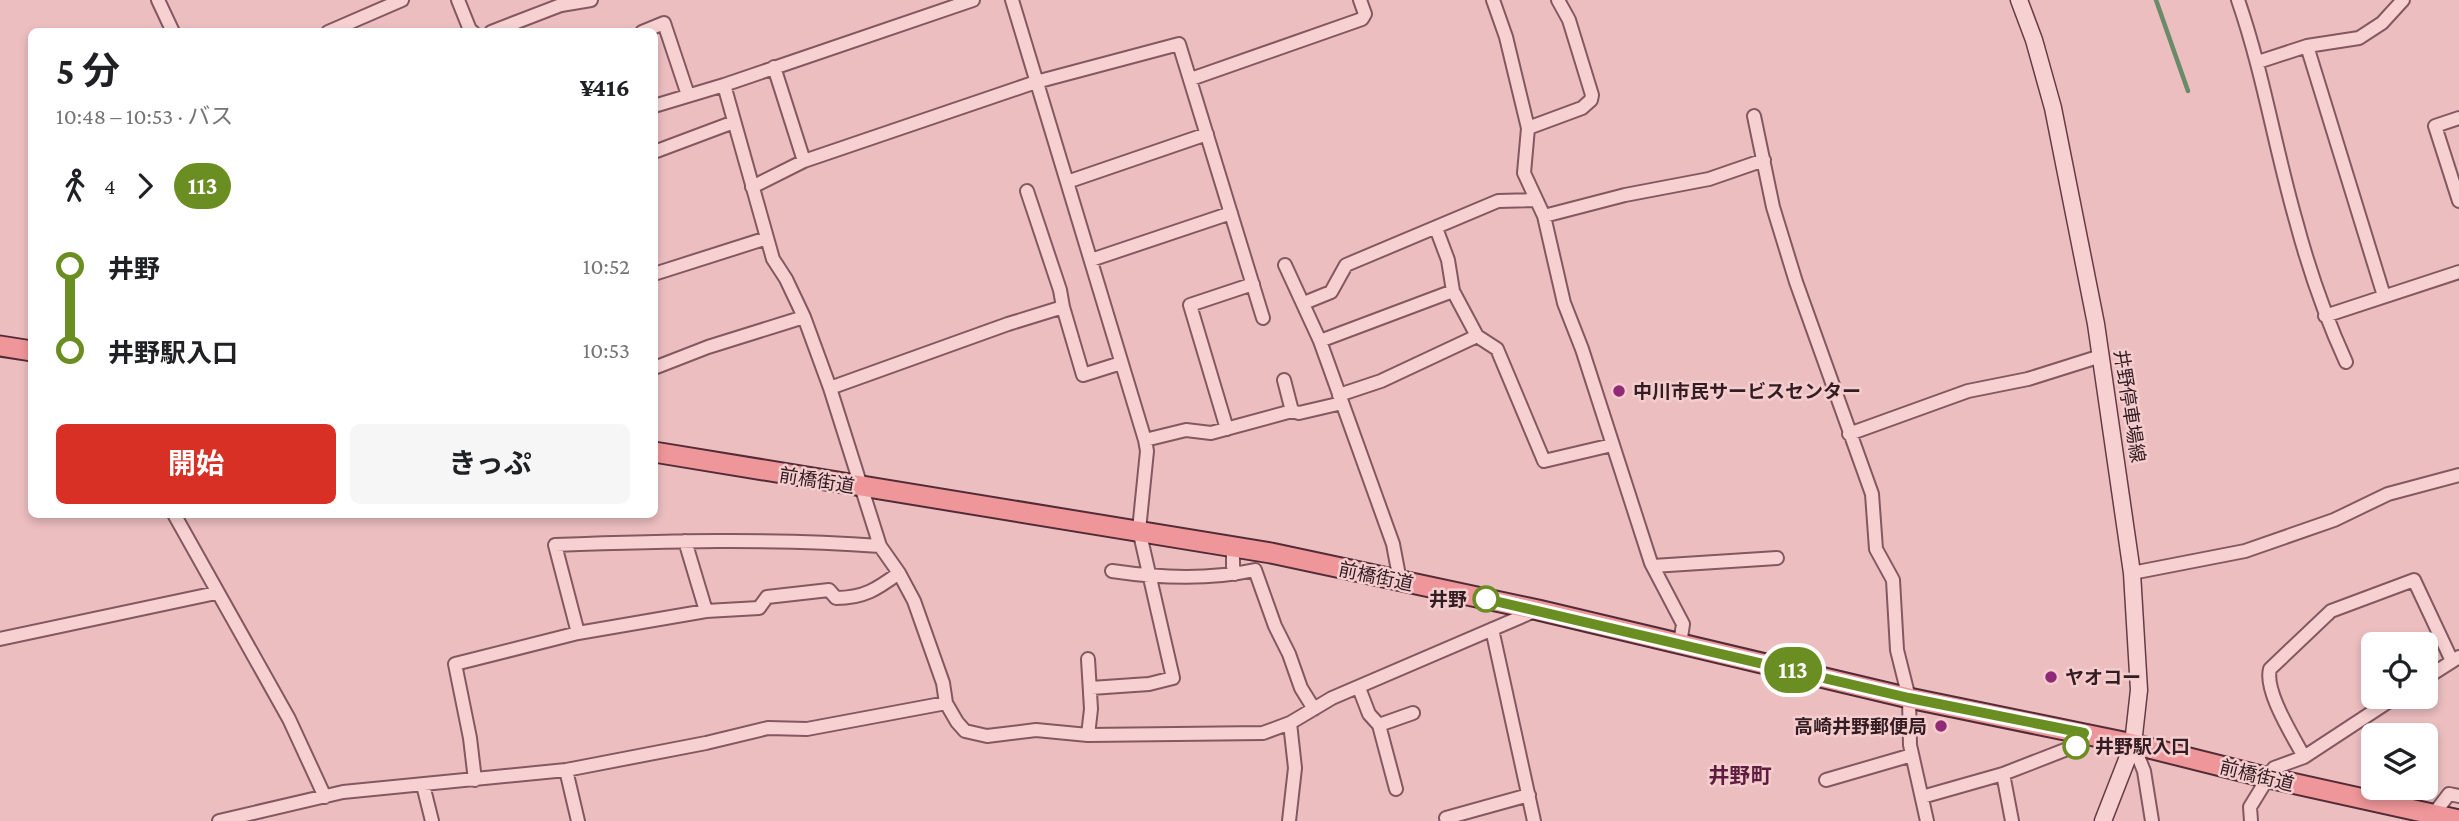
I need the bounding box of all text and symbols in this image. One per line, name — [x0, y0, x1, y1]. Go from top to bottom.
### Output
text: 5 分 — [56, 50, 120, 92]
text: ¥416 — [580, 73, 630, 102]
text: 10:48 – 10:53 · バス — [56, 103, 233, 129]
icon: walk — [56, 167, 94, 205]
icon: forward — [126, 167, 164, 205]
text: 113 — [188, 172, 217, 199]
text: 4 — [104, 173, 116, 199]
text: 10:52 — [583, 253, 630, 279]
text: 井野 — [108, 255, 160, 284]
text: 10:53 — [583, 337, 630, 363]
text: 井野駅入口 — [108, 339, 238, 368]
street label: 井野停車場線 — [2110, 348, 2149, 464]
place label: 中川市民サービスセンター — [1633, 381, 1861, 402]
marker: 中川市民サービスセンター — [1611, 383, 1627, 399]
button: 開始 — [56, 424, 336, 504]
button: きっぷ — [350, 424, 630, 504]
street label: 前橋街道 — [778, 464, 856, 497]
street label: 前橋街道 — [1337, 558, 1415, 595]
marker: 井野 — [1473, 586, 1499, 612]
place label: 井野 — [1429, 589, 1467, 610]
map controls — [2361, 632, 2438, 800]
button: locate — [2361, 632, 2438, 709]
line badge: 113 — [1753, 647, 1833, 693]
text: 113 — [1778, 656, 1808, 683]
place label: ヤオコー — [2065, 667, 2141, 688]
marker: ヤオコー — [2043, 669, 2059, 685]
place label: 高崎井野郵便局 — [1794, 716, 1927, 737]
marker: 高崎井野郵便局 — [1933, 718, 1949, 734]
button: layers — [2361, 723, 2438, 800]
marker: 井野駅入口 — [2063, 733, 2089, 759]
place label: 井野駅入口 — [2095, 736, 2190, 757]
street label: 前橋街道 — [2217, 756, 2296, 795]
district label: 井野町 — [1709, 764, 1772, 788]

